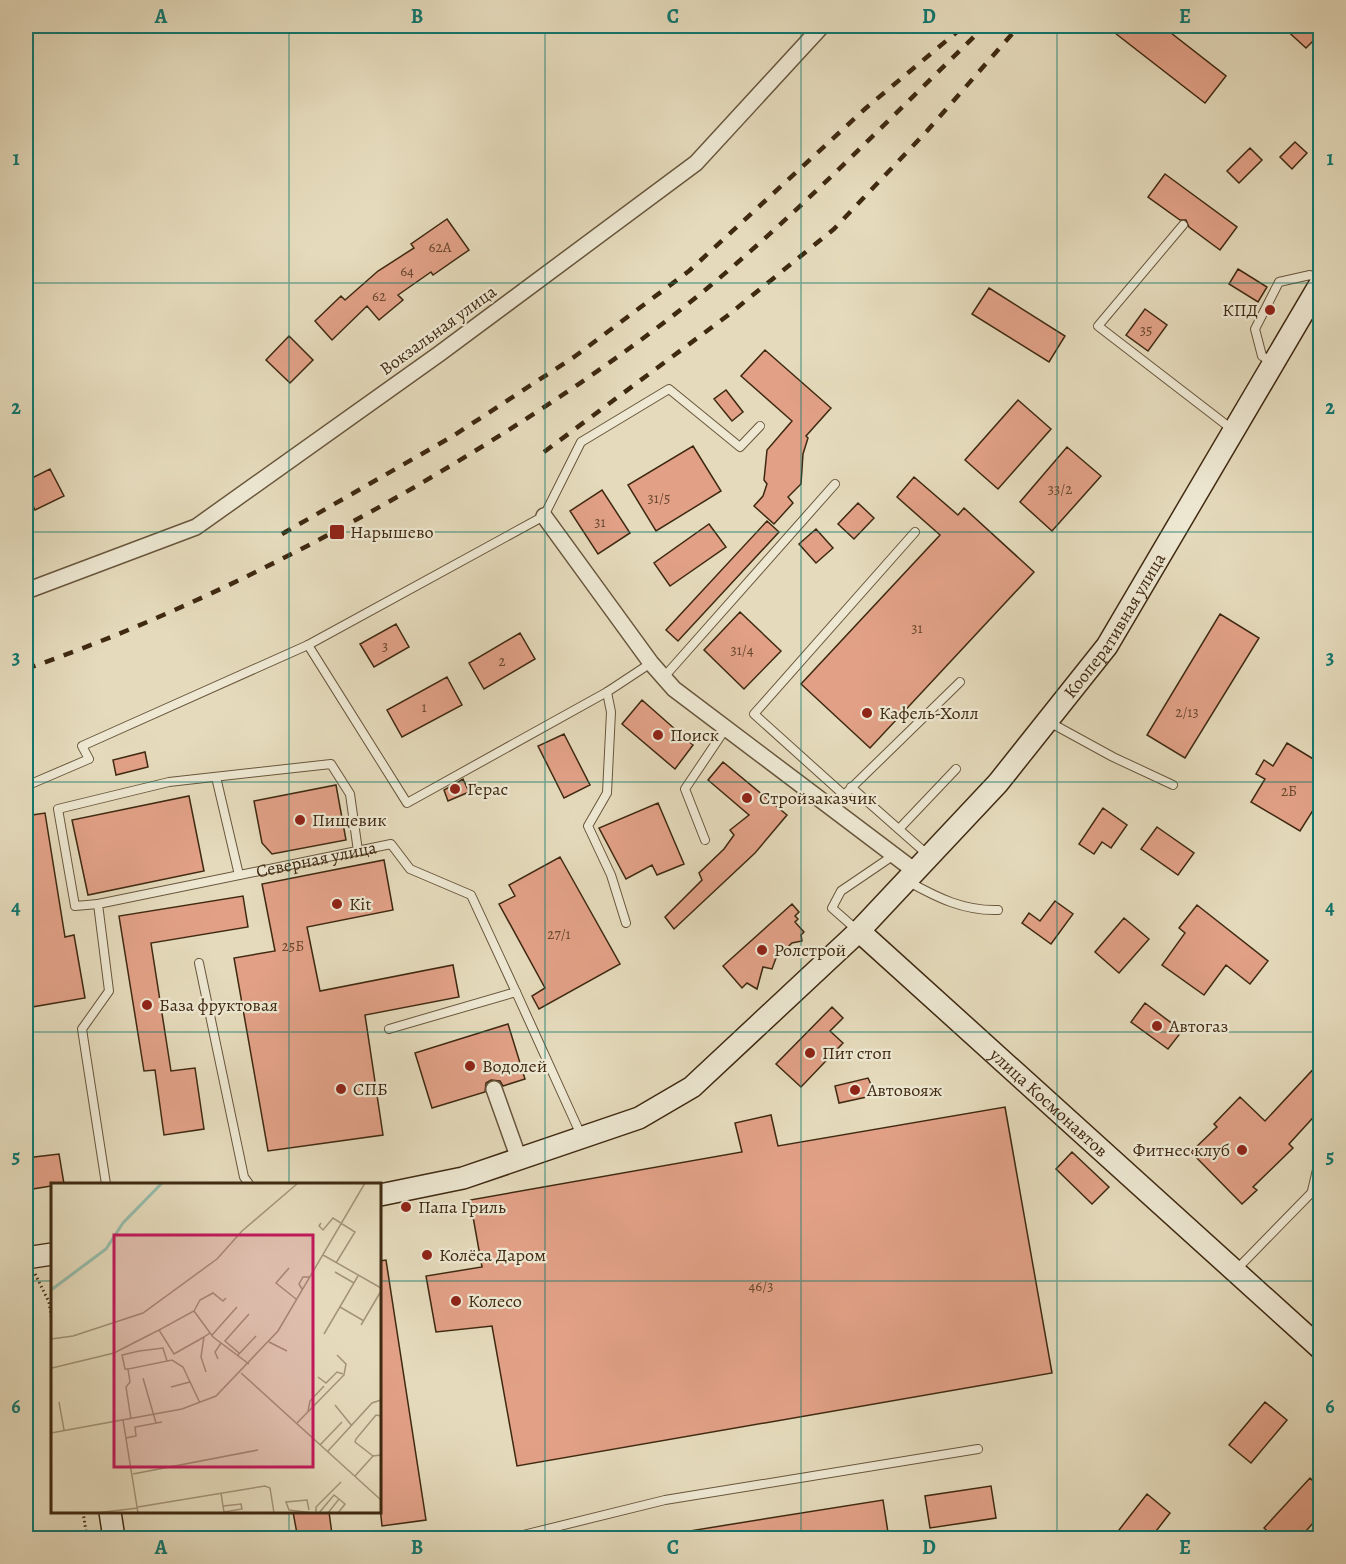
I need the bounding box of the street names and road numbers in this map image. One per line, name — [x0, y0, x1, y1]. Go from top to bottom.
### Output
street label: Вокзальная улица — [375, 279, 502, 381]
street label: Кооперативная улица — [1058, 548, 1171, 703]
street label: Северная улица — [254, 835, 379, 883]
street label: улица Космонавтов — [984, 1042, 1113, 1162]

